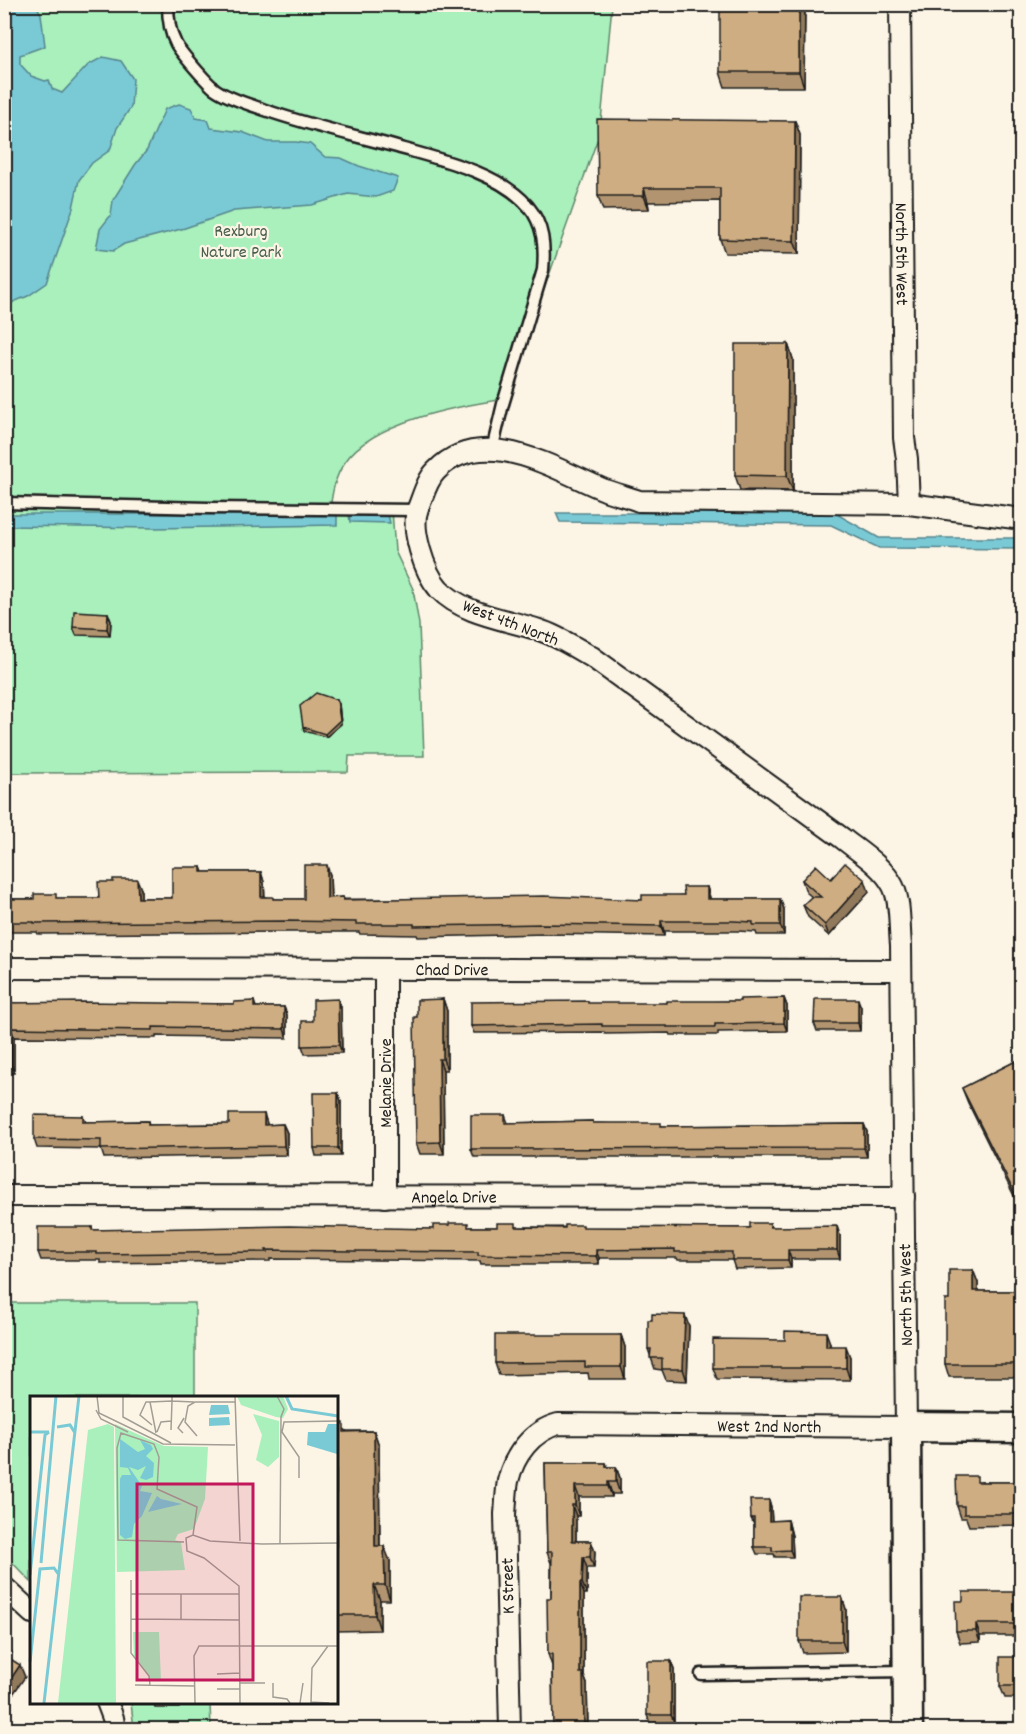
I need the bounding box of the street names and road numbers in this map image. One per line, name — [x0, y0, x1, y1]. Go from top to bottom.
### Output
street label: North 5th West — [887, 203, 913, 306]
street label: West 4th North — [458, 594, 562, 654]
street label: Chad Drive — [416, 959, 489, 984]
street label: Melanie Drive — [375, 1038, 400, 1128]
street label: Angela Drive — [411, 1186, 497, 1212]
street label: North 5th West — [894, 1243, 921, 1346]
street label: West 2nd North — [717, 1415, 821, 1441]
street label: K Street — [497, 1557, 522, 1614]

